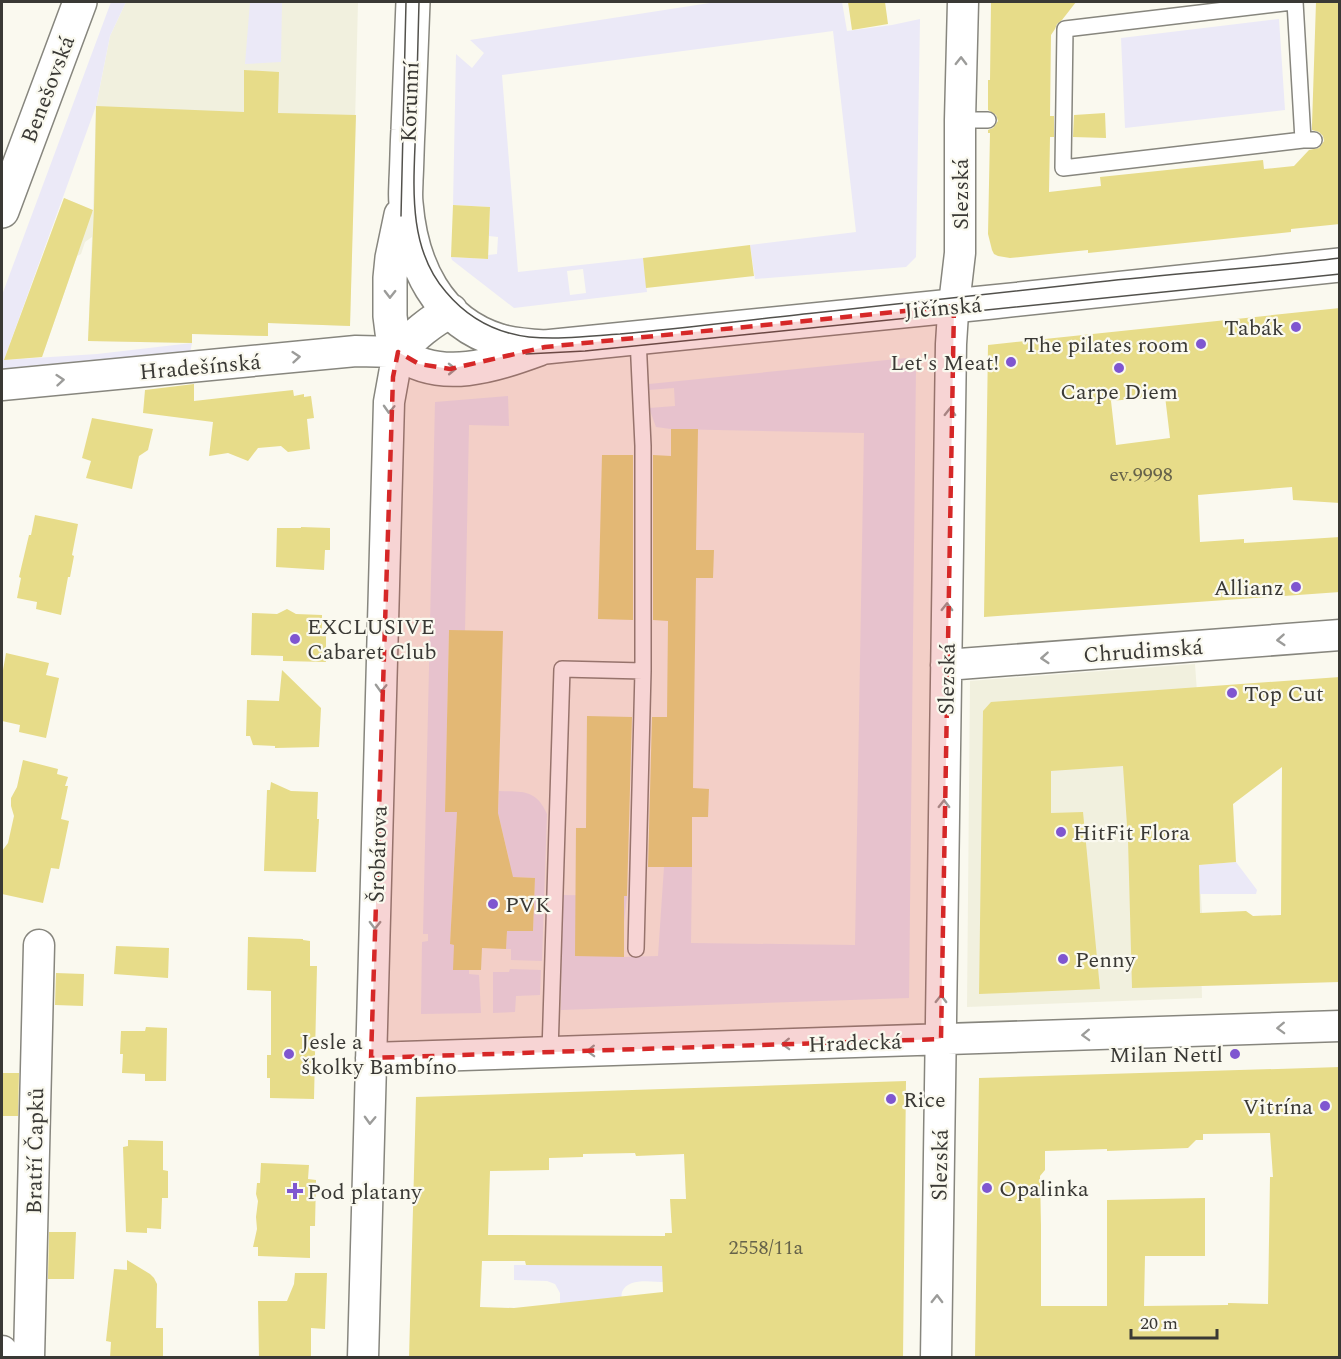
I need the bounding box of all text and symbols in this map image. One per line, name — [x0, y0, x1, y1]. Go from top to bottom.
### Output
street label: Benešovská — [13, 31, 84, 148]
one-way arrow — [955, 57, 968, 66]
street label: Korunní — [393, 60, 428, 143]
street label: Slezská — [945, 158, 978, 230]
street label: Jičínská — [903, 289, 984, 328]
one-way arrow — [384, 290, 396, 299]
place label: Tabák — [1224, 312, 1284, 345]
marker: Tabák — [1289, 320, 1303, 334]
place label: The pilates room — [1024, 329, 1189, 362]
marker: The pilates room — [1194, 337, 1208, 351]
street label: Hradešínská — [138, 346, 263, 389]
place label: Let's Meat! — [890, 347, 999, 380]
one-way arrow — [291, 351, 300, 364]
marker: Let's Meat! — [1004, 355, 1018, 369]
marker: Carpe Diem — [1112, 361, 1126, 375]
one-way arrow — [448, 362, 457, 375]
one-way arrow — [55, 374, 64, 387]
place label: Carpe Diem — [1060, 376, 1178, 409]
one-way arrow — [383, 405, 396, 414]
one-way arrow — [944, 407, 956, 416]
house number: ev.9998 — [1109, 460, 1173, 490]
place label: Allianz — [1214, 572, 1284, 605]
marker: Allianz — [1289, 580, 1303, 594]
one-way arrow — [941, 602, 953, 611]
place label: EXCLUSIVE Cabaret Club — [307, 611, 437, 669]
street label: Chrudimská — [1082, 631, 1204, 672]
marker: EXCLUSIVE Cabaret Club — [288, 632, 302, 646]
one-way arrow — [1277, 633, 1286, 646]
street label: Slezská — [930, 643, 965, 715]
one-way arrow — [1040, 651, 1049, 664]
place label: Top Cut — [1244, 678, 1324, 711]
one-way arrow — [375, 684, 387, 693]
marker: Top Cut — [1225, 686, 1239, 700]
one-way arrow — [938, 800, 950, 809]
street label: Šrobárova — [360, 805, 397, 903]
place label: HitFit Flora — [1073, 817, 1190, 850]
marker: HitFit Flora — [1054, 825, 1068, 839]
place label: PVK — [505, 889, 551, 922]
marker: PVK — [486, 897, 500, 911]
one-way arrow — [369, 921, 381, 930]
place label: Penny — [1075, 944, 1137, 977]
marker: Penny — [1056, 952, 1070, 966]
one-way arrow — [935, 995, 947, 1004]
one-way arrow — [1277, 1022, 1286, 1035]
street label: Hradecká — [808, 1025, 903, 1062]
place label: Jesle a školky Bambíno — [301, 1026, 457, 1084]
one-way arrow — [1082, 1028, 1091, 1041]
one-way arrow — [782, 1038, 791, 1051]
place label: Milan Nettl — [1109, 1039, 1223, 1072]
one-way arrow — [587, 1044, 596, 1057]
marker: Jesle a školky Bambíno — [282, 1047, 296, 1061]
marker: Milan Nettl — [1228, 1047, 1242, 1061]
place label: Rice — [903, 1084, 946, 1117]
street label: Bratří Čapků — [18, 1087, 53, 1215]
place label: Vitrína — [1243, 1091, 1313, 1124]
marker: Rice — [884, 1092, 898, 1106]
marker: Vitrína — [1318, 1099, 1332, 1113]
one-way arrow — [363, 1116, 376, 1125]
street label: Slezská — [923, 1129, 958, 1201]
place label: Opalinka — [999, 1173, 1089, 1206]
place label: Pod platany — [307, 1176, 423, 1209]
marker: Opalinka — [980, 1181, 994, 1195]
marker: Pod platany — [288, 1184, 302, 1198]
house number: 2558/11a — [729, 1233, 804, 1263]
one-way arrow — [931, 1295, 943, 1304]
scale bar — [1131, 1302, 1216, 1340]
text: 20 m — [1140, 1310, 1178, 1337]

